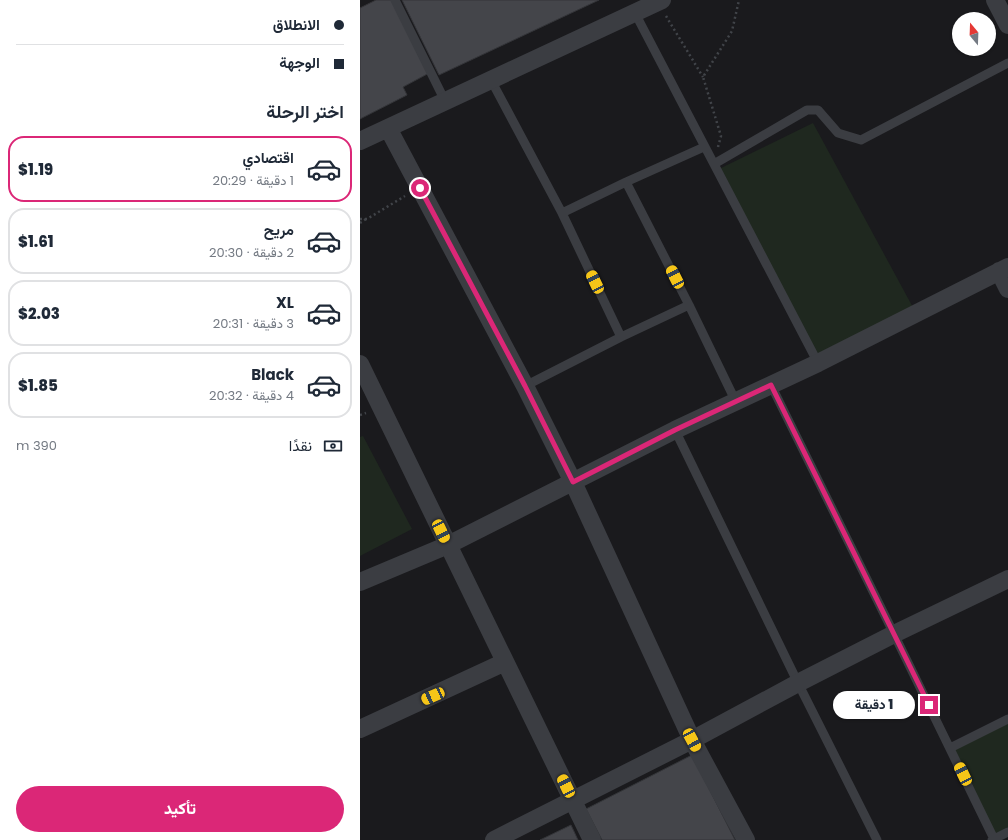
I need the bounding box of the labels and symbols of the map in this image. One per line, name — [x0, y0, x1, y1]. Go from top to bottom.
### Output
north arrow — [952, 12, 996, 56]
route start — [411, 179, 429, 197]
car — [664, 264, 686, 290]
car — [584, 269, 606, 295]
car — [430, 518, 452, 544]
car — [420, 686, 446, 706]
callout: 1 دقيقة — [833, 691, 915, 719]
route end — [920, 696, 938, 714]
car — [681, 727, 703, 753]
car — [952, 761, 974, 787]
car — [555, 773, 577, 799]

